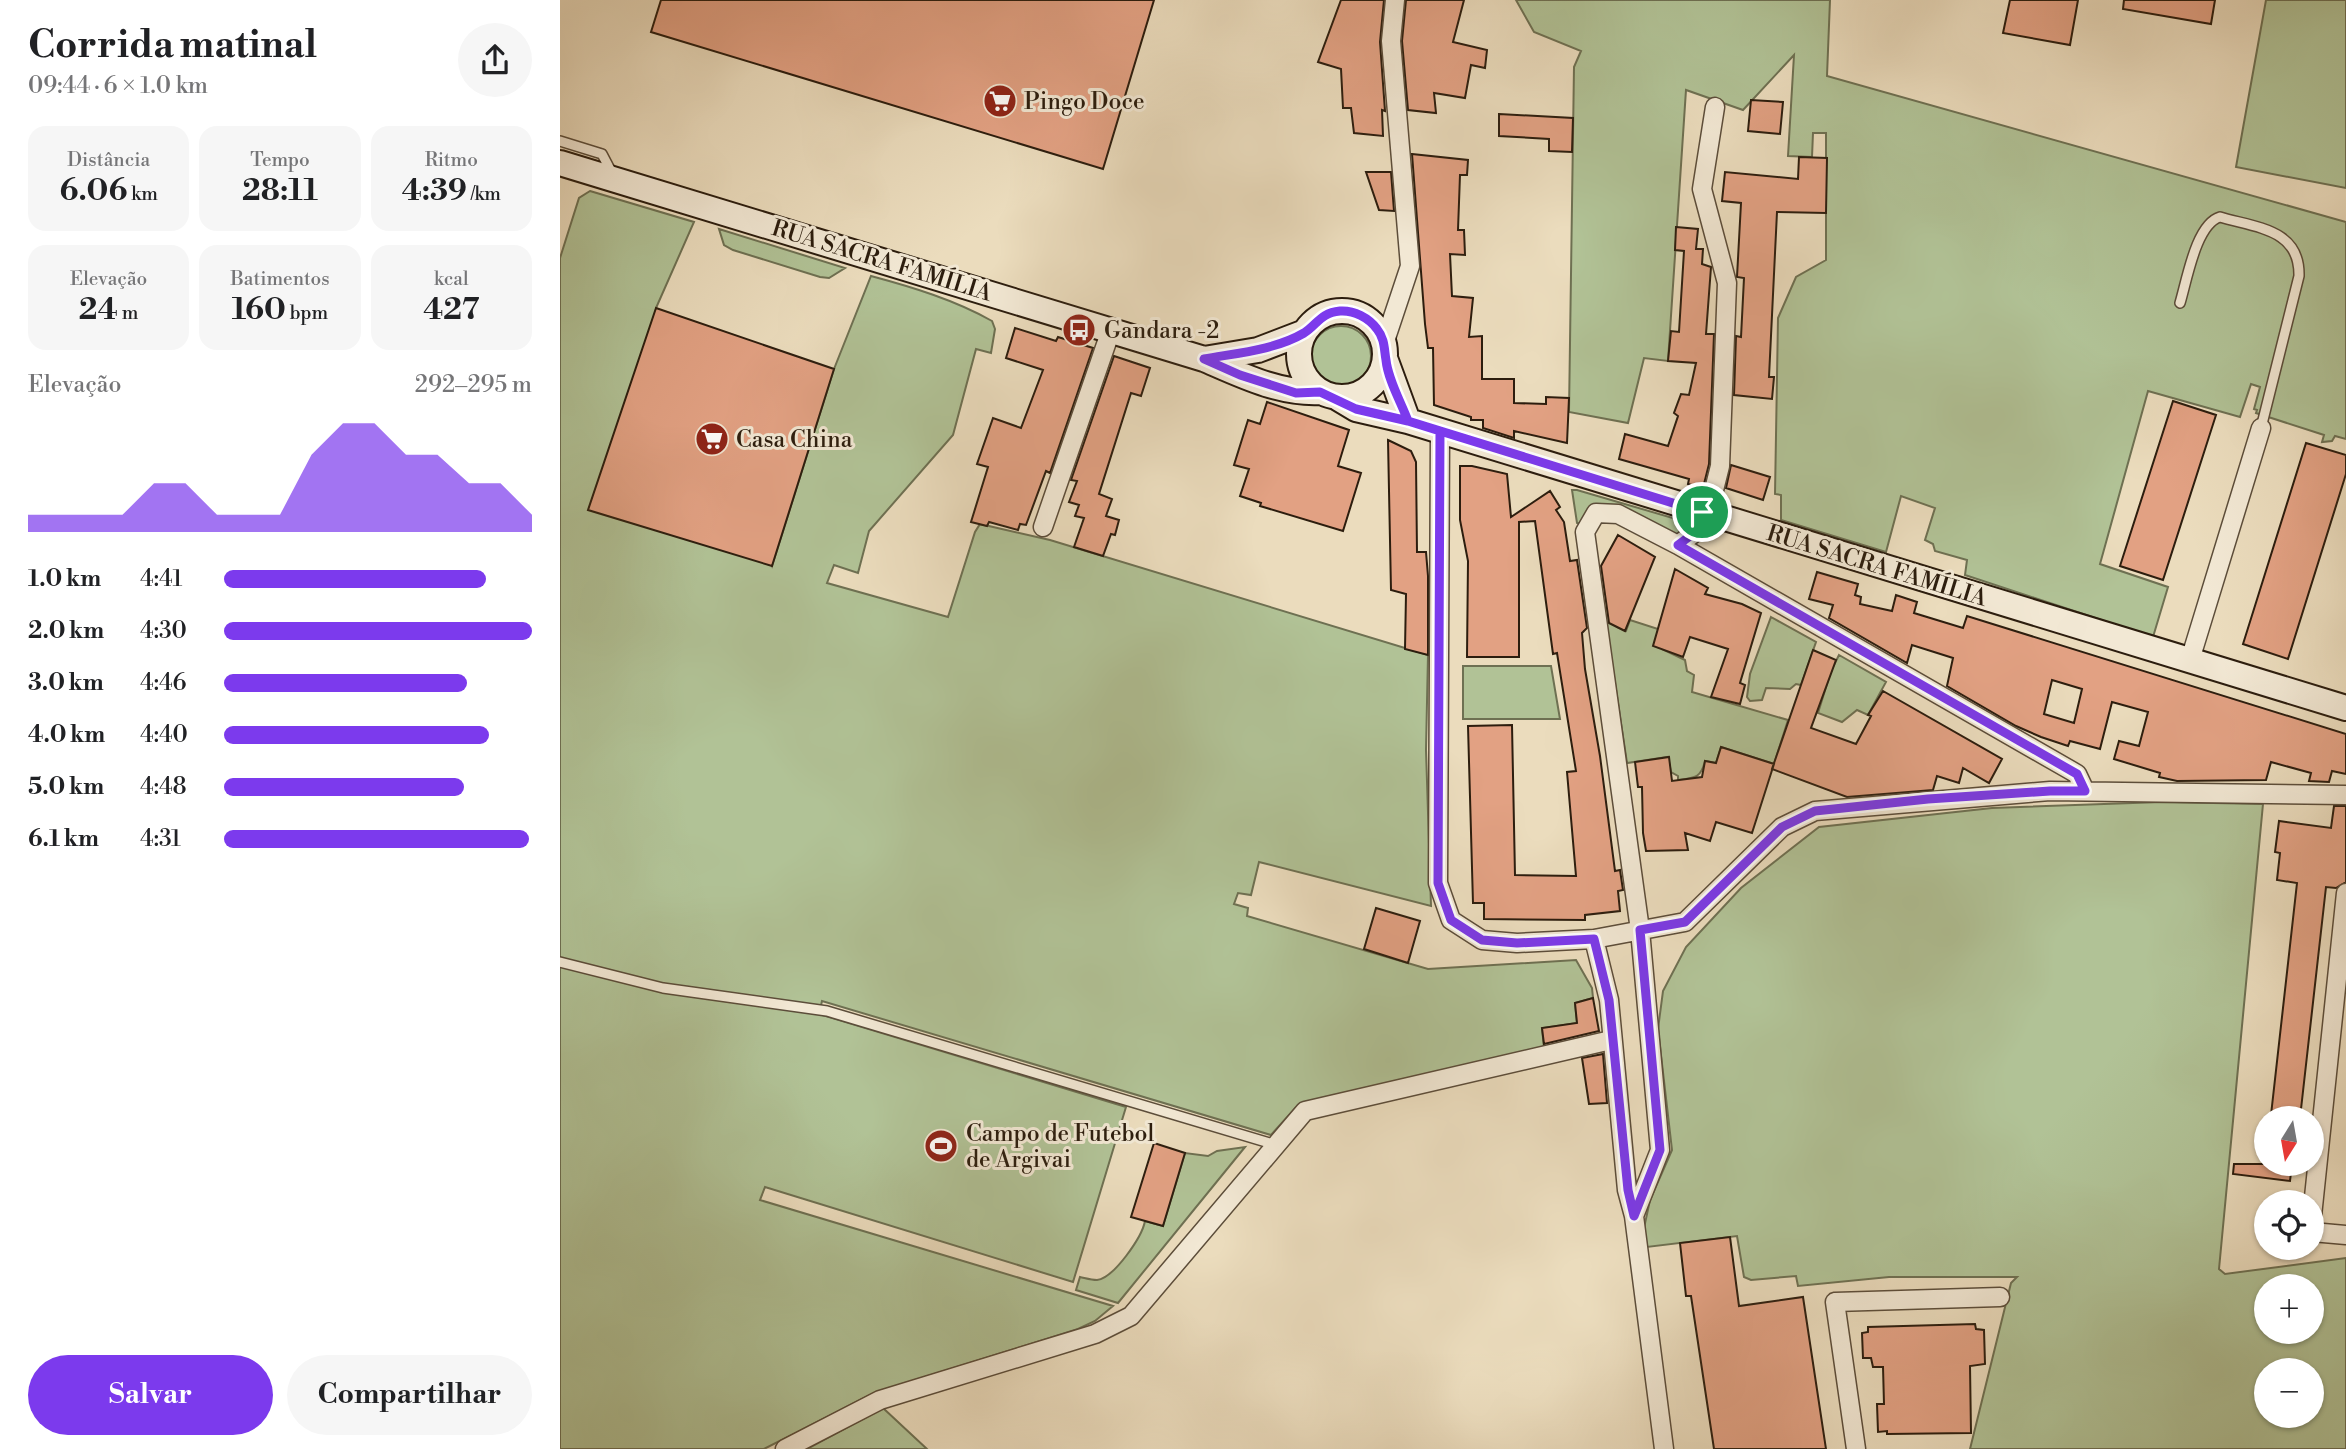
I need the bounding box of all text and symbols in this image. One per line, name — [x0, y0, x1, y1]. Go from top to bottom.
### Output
text: Corrida matinal — [28, 22, 317, 69]
button: share — [458, 23, 532, 97]
text: 09:44 · 6 × 1.0 km — [28, 72, 208, 100]
supermarket icon: Pingo Doce — [981, 82, 1019, 120]
place label: Pingo Doce — [1024, 88, 1145, 116]
text: Distância — [67, 148, 150, 172]
text: Tempo — [250, 148, 310, 172]
text: Ritmo — [425, 148, 478, 172]
text: 6.06 — [60, 172, 127, 210]
text: 28:11 — [242, 172, 318, 210]
text: 4:39 — [402, 172, 467, 210]
text: km — [127, 182, 158, 206]
text: /km — [467, 182, 501, 206]
street label: RUA SACRA FAMÍLIA — [768, 212, 997, 308]
text: Elevação — [70, 267, 147, 291]
text: Batimentos — [230, 267, 330, 291]
text: kcal — [434, 267, 469, 291]
text: 24 — [79, 291, 118, 329]
text: 160 — [232, 291, 286, 329]
text: 427 — [423, 291, 479, 329]
text: m — [118, 301, 138, 325]
text: bpm — [286, 301, 328, 325]
bus stop icon: Gandara -2 — [1060, 311, 1098, 349]
place label: Gandara -2 — [1104, 317, 1219, 345]
text: Elevação — [28, 371, 121, 399]
text: 292–295 m — [415, 371, 532, 399]
supermarket icon: Casa China — [693, 420, 731, 458]
place label: Casa China — [736, 426, 853, 454]
pin — [1672, 482, 1732, 542]
icon: arrive — [1683, 493, 1721, 531]
street label: RUA SACRA FAMÍLIA — [1763, 517, 1992, 613]
text: 1.0 km — [28, 565, 101, 593]
text: 4:41 — [140, 565, 182, 593]
text: 2.0 km — [28, 617, 104, 645]
text: 4:30 — [140, 617, 187, 645]
text: 3.0 km — [28, 669, 104, 697]
text: 4:46 — [140, 669, 187, 697]
text: 4.0 km — [28, 721, 105, 749]
text: 4:40 — [140, 721, 188, 749]
text: 5.0 km — [28, 773, 104, 801]
text: 4:48 — [140, 773, 187, 801]
text: 6.1 km — [28, 825, 99, 853]
text: 4:31 — [140, 825, 181, 853]
north arrow — [2254, 1106, 2324, 1176]
map controls — [2254, 1106, 2324, 1428]
place label: Campo de Futebol de Argivai — [966, 1120, 1155, 1174]
sports icon: Campo de Futebol de Argivai — [922, 1127, 960, 1165]
button: locate — [2254, 1190, 2324, 1260]
button: + — [2254, 1274, 2324, 1344]
button: Salvar — [28, 1355, 273, 1435]
button: Compartilhar — [287, 1355, 532, 1435]
button: − — [2254, 1358, 2324, 1428]

